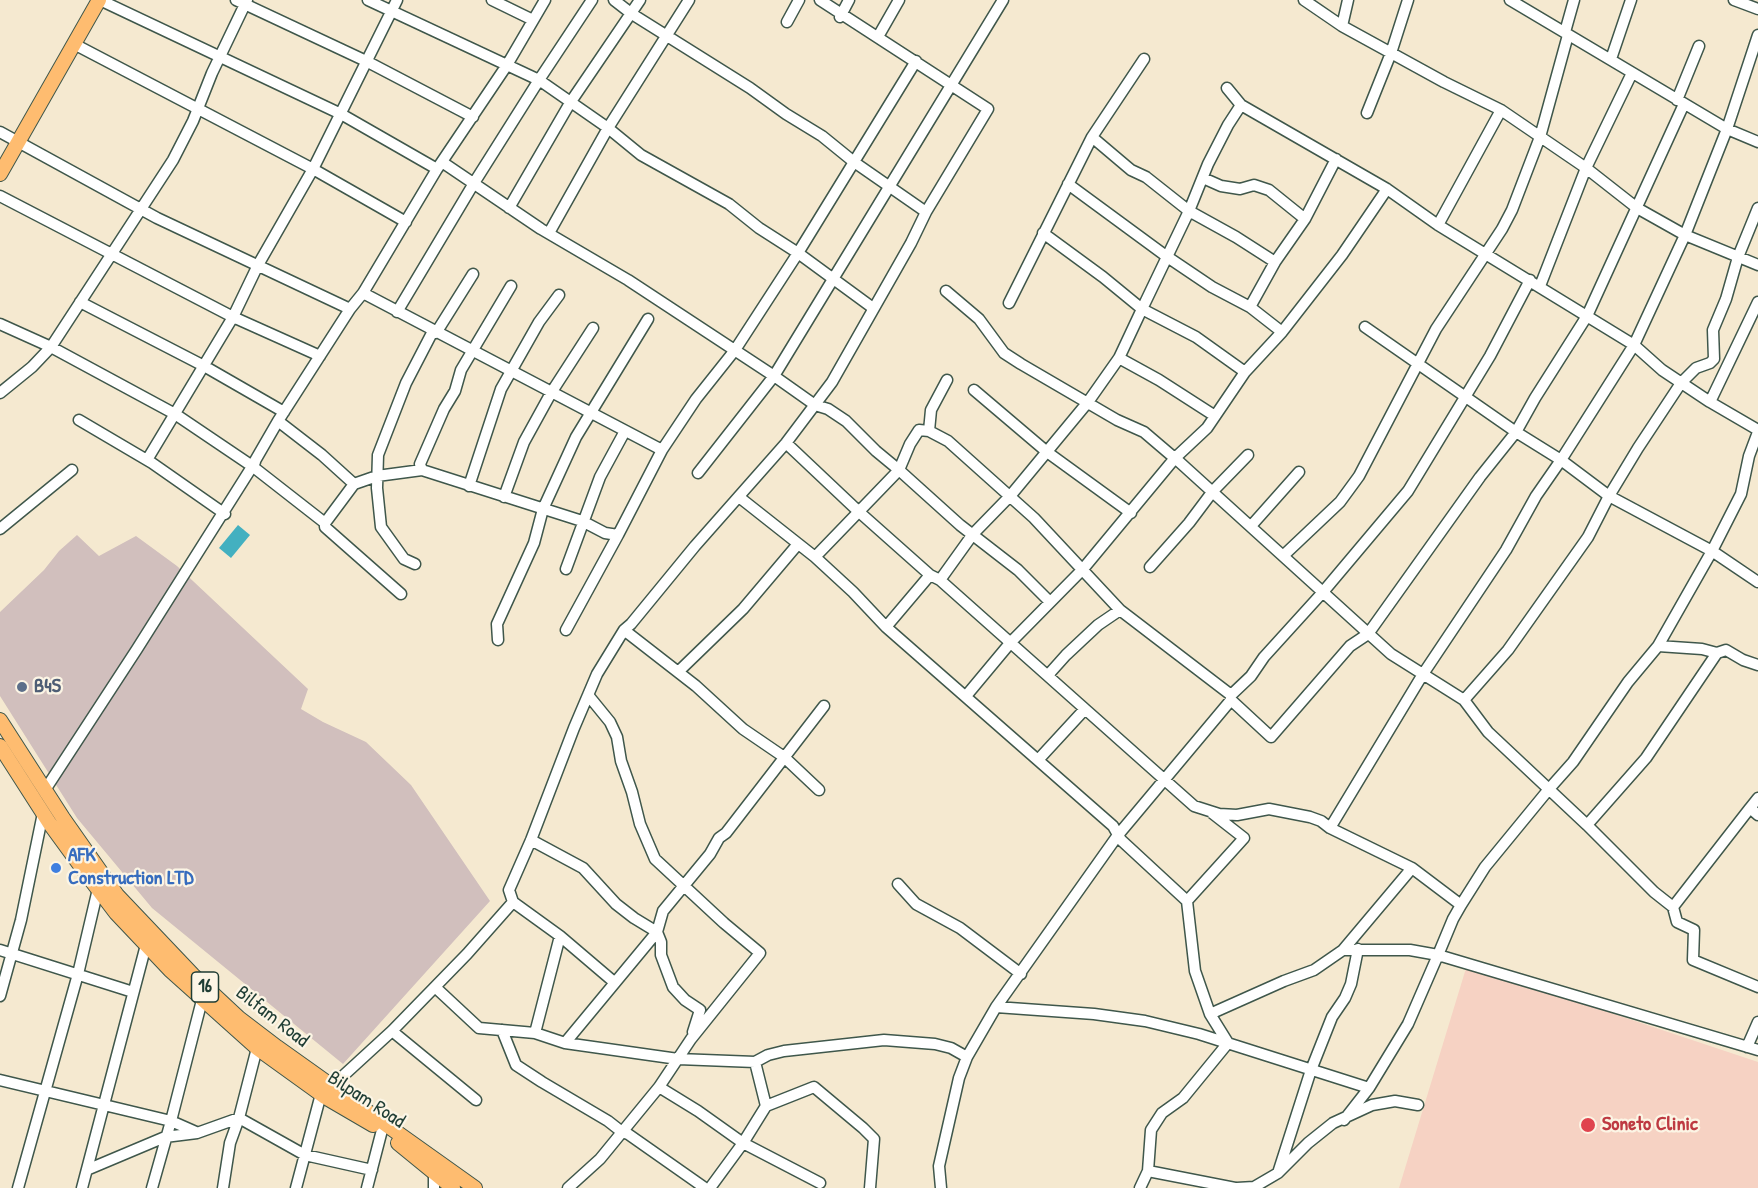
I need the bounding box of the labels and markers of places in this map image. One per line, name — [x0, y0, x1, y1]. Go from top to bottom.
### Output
place label: B4S — [34, 675, 61, 699]
marker: B4S — [15, 680, 29, 694]
place label: AFK Construction LTD — [68, 844, 193, 891]
marker: AFK Construction LTD — [49, 861, 63, 875]
place label: Soneto Clinic — [1602, 1113, 1698, 1137]
marker: Soneto Clinic — [1579, 1116, 1597, 1134]

